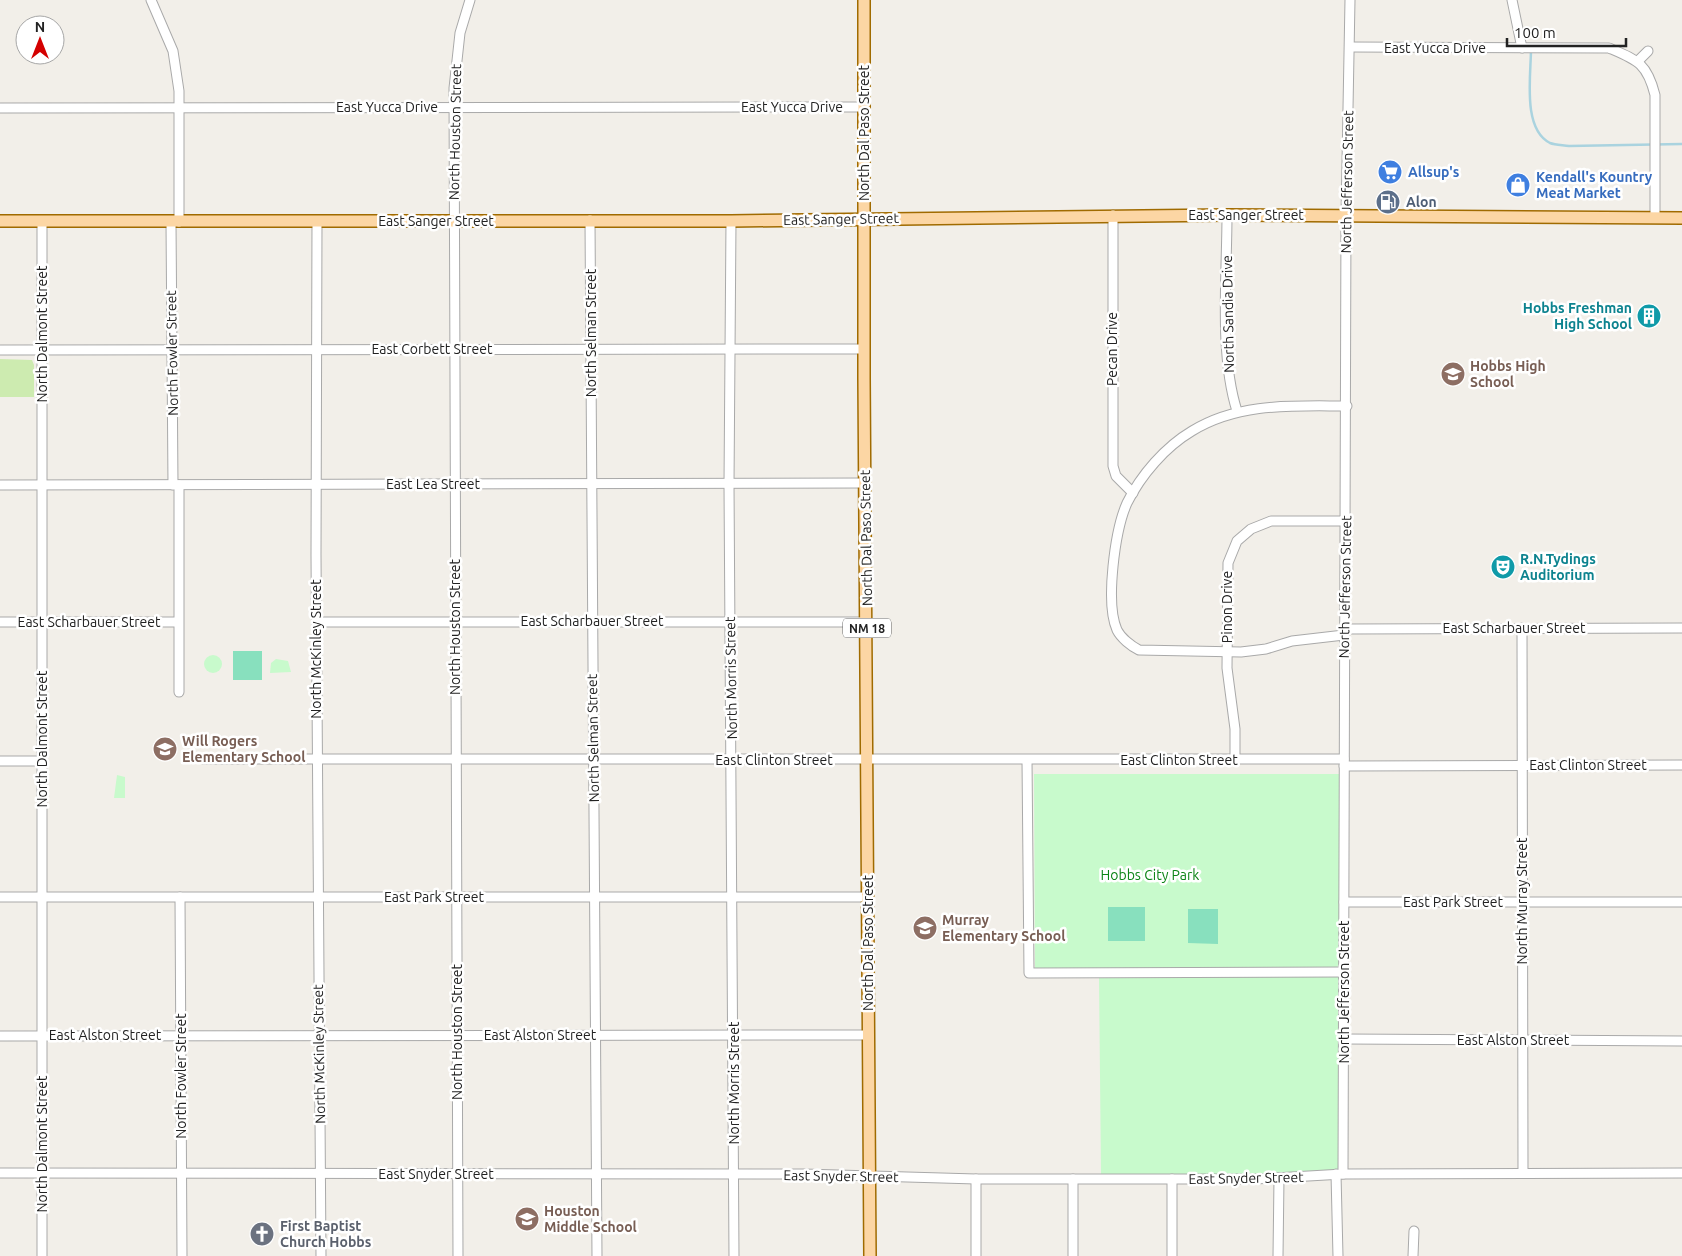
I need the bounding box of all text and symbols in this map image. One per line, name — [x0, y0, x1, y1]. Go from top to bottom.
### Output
north arrow — [15, 15, 65, 65]
scale bar — [1507, 15, 1626, 47]
text: N — [35, 19, 45, 35]
text: 100 m — [1514, 24, 1556, 41]
street label: East Yucca Drive — [1384, 40, 1486, 56]
street label: North Houston Street — [446, 63, 464, 200]
street label: North Dal Paso Street — [856, 64, 872, 201]
street label: East Yucca Drive — [336, 99, 438, 115]
street label: East Yucca Drive — [741, 99, 843, 115]
street label: North Jefferson Street — [1338, 110, 1356, 254]
supermarket icon: Allsup's — [1377, 159, 1403, 185]
place label: Allsup's — [1408, 164, 1460, 180]
place label: Kendall's Kountry Meat Market — [1536, 169, 1653, 201]
shop icon: Kendall's Kountry Meat Market — [1505, 172, 1531, 198]
fuel station icon: Alon — [1375, 189, 1401, 215]
place label: Alon — [1406, 194, 1437, 210]
street label: East Sanger Street — [1188, 207, 1304, 223]
street label: East Sanger Street — [783, 210, 899, 228]
street label: East Sanger Street — [378, 213, 494, 229]
street label: North Sandia Drive — [1219, 255, 1237, 373]
street label: North Dalmont Street — [34, 265, 50, 403]
street label: North Selman Street — [583, 268, 599, 397]
street label: North Fowler Street — [163, 290, 181, 416]
place label: Hobbs Freshman High School — [1523, 300, 1632, 332]
building icon: Hobbs Freshman High School — [1636, 303, 1662, 329]
street label: Pecan Drive — [1104, 312, 1120, 386]
street label: East Corbett Street — [371, 341, 493, 357]
place label: Hobbs High School — [1470, 358, 1546, 390]
school or university icon: Hobbs High School — [1440, 361, 1466, 387]
street label: North Dal Paso Street — [857, 469, 875, 606]
street label: East Lea Street — [386, 476, 481, 492]
street label: North Jefferson Street — [1336, 515, 1354, 659]
place label: R.N.Tydings Auditorium — [1520, 551, 1596, 583]
theatre icon: R.N.Tydings Auditorium — [1490, 554, 1516, 580]
street label: North Houston Street — [447, 558, 463, 695]
street label: Pinon Drive — [1219, 571, 1235, 643]
street label: North McKinley Street — [308, 579, 324, 719]
street label: East Scharbauer Street — [521, 613, 664, 629]
street label: East Scharbauer Street — [18, 614, 161, 630]
street label: North Morris Street — [722, 616, 740, 740]
road number: NM 18 — [843, 618, 891, 638]
street label: East Scharbauer Street — [1443, 620, 1586, 636]
street label: North Dalmont Street — [34, 670, 50, 808]
street label: North Selman Street — [584, 673, 602, 802]
place label: Will Rogers Elementary School — [182, 733, 305, 765]
school or university icon: Will Rogers Elementary School — [152, 736, 178, 762]
street label: East Clinton Street — [715, 752, 833, 768]
street label: East Clinton Street — [1120, 752, 1238, 768]
street label: East Clinton Street — [1529, 757, 1647, 773]
street label: North Murray Street — [1514, 837, 1530, 965]
park label: Hobbs City Park — [1101, 867, 1199, 883]
street label: North Dal Paso Street — [860, 874, 876, 1011]
street label: East Park Street — [384, 889, 484, 905]
street label: East Park Street — [1403, 894, 1503, 910]
place label: Murray Elementary School — [942, 912, 1065, 944]
school or university icon: Murray Elementary School — [912, 915, 938, 941]
street label: North Jefferson Street — [1336, 920, 1352, 1064]
street label: North Houston Street — [449, 963, 465, 1100]
street label: North McKinley Street — [310, 984, 328, 1124]
street label: North Fowler Street — [173, 1013, 189, 1139]
street label: North Morris Street — [726, 1021, 742, 1144]
street label: East Alston Street — [49, 1027, 162, 1043]
street label: East Alston Street — [484, 1027, 597, 1043]
street label: East Alston Street — [1457, 1032, 1570, 1048]
street label: North Dalmont Street — [34, 1075, 50, 1213]
street label: East Snyder Street — [378, 1166, 494, 1182]
street label: East Snyder Street — [783, 1167, 899, 1185]
street label: East Snyder Street — [1188, 1169, 1304, 1187]
place label: Houston Middle School — [544, 1203, 637, 1235]
school or university icon: Houston Middle School — [514, 1206, 540, 1232]
place label: First Baptist Church Hobbs — [280, 1218, 372, 1250]
church icon: First Baptist Church Hobbs — [249, 1221, 275, 1247]

